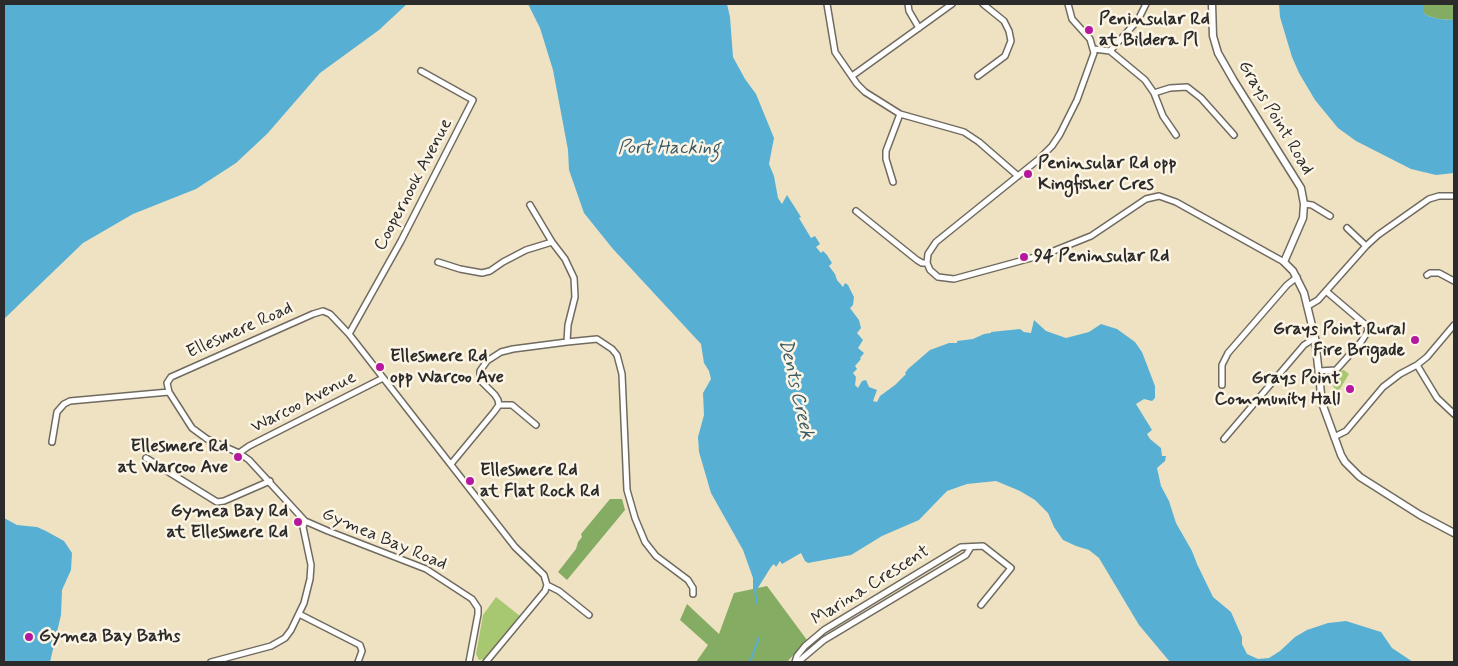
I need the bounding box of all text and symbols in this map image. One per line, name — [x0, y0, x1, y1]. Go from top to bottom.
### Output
place label: Peninsular Rd at Bildera Pl — [1099, 9, 1210, 52]
marker: Peninsular Rd at Bildera Pl — [1083, 24, 1095, 36]
street label: Grays Point Road — [1232, 57, 1318, 179]
street label: Coopernook Avenue — [370, 115, 458, 255]
water label: Port Hacking — [618, 138, 720, 160]
place label: Peninsular Rd opp Kingfisher Cres — [1038, 153, 1176, 195]
marker: Peninsular Rd opp Kingfisher Cres — [1022, 168, 1034, 180]
place label: 94 Peninsular Rd — [1034, 246, 1169, 268]
marker: 94 Peninsular Rd — [1018, 251, 1030, 263]
street label: Ellesmere Road — [184, 298, 296, 364]
place label: Grays Point Rural Fire Brigade — [1273, 319, 1405, 362]
marker: Grays Point Rural Fire Brigade — [1409, 334, 1421, 346]
water label: Dents Creek — [772, 337, 818, 441]
place label: Ellesmere Rd opp Warcoo Ave — [390, 346, 504, 388]
marker: Ellesmere Rd opp Warcoo Ave — [374, 361, 386, 373]
street label: Warcoo Avenue — [248, 367, 360, 439]
place label: Grays Point Community Hall — [1214, 368, 1340, 410]
marker: Grays Point Community Hall — [1344, 383, 1356, 395]
place label: Ellesmere Rd at Warcoo Ave — [118, 436, 228, 478]
marker: Ellesmere Rd at Warcoo Ave — [232, 451, 244, 463]
place label: Ellesmere Rd at Flat Rock Rd — [480, 460, 600, 502]
marker: Ellesmere Rd at Flat Rock Rd — [464, 475, 476, 487]
place label: Gymea Bay Rd at Ellesmere Rd — [167, 501, 288, 544]
street label: Gymea Bay Road — [318, 504, 450, 576]
marker: Gymea Bay Rd at Ellesmere Rd — [292, 516, 304, 528]
street label: Marina Crescent — [808, 541, 934, 631]
place label: Gymea Bay Baths — [39, 626, 181, 648]
marker: Gymea Bay Baths — [23, 631, 35, 643]

